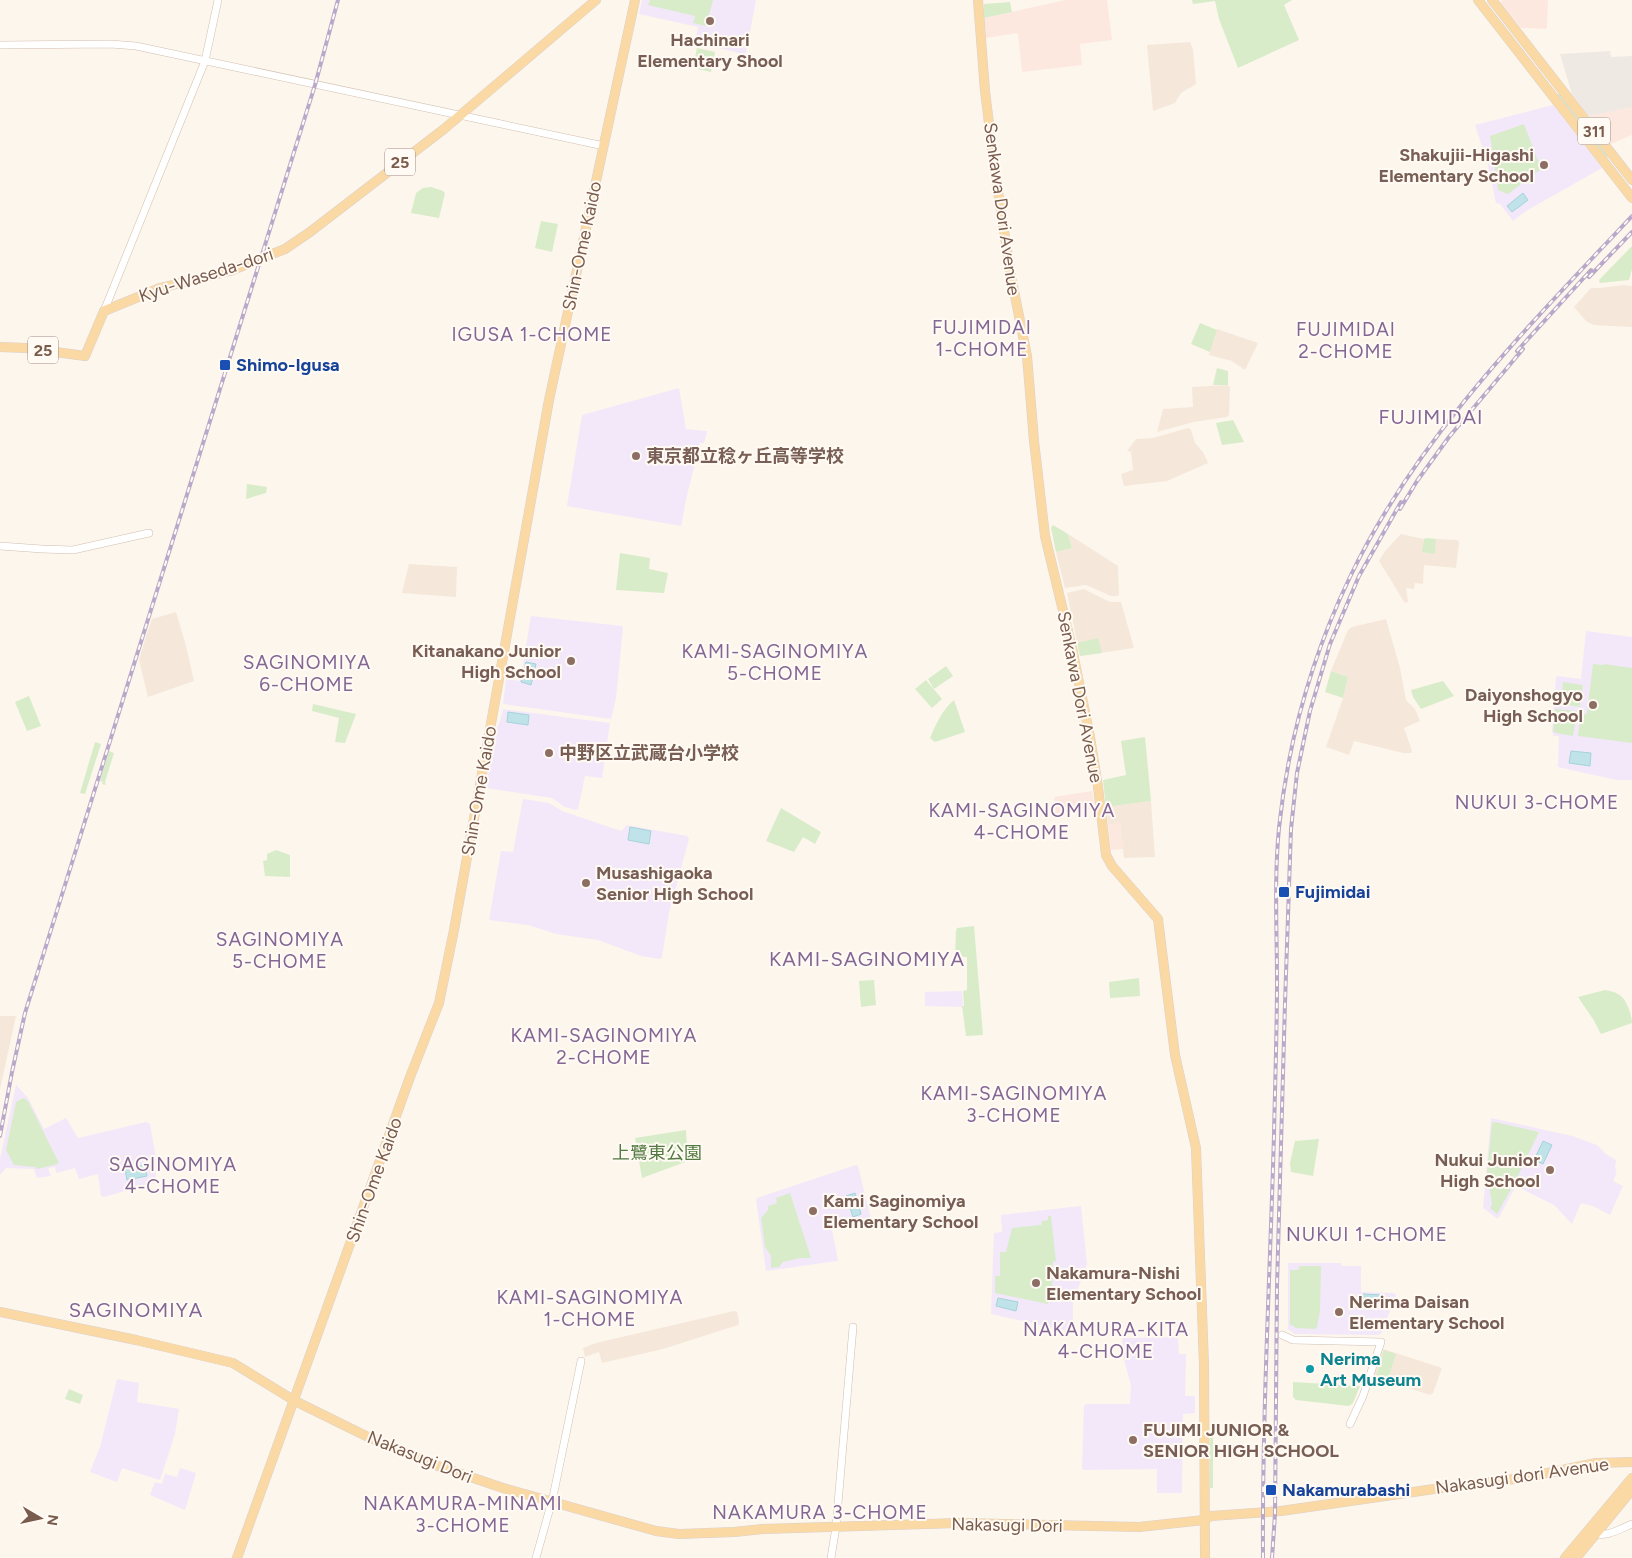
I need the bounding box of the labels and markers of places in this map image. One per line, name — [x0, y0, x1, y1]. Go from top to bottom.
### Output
marker: Hachinari Elementary Shool — [704, 15, 716, 27]
place label: Hachinari Elementary Shool — [637, 29, 783, 72]
place label: Shakujii-Higashi Elementary School — [1379, 144, 1534, 187]
marker: Shakujii-Higashi Elementary School — [1538, 159, 1550, 171]
place label: Shimo-Igusa — [236, 354, 340, 376]
marker: Shimo-Igusa — [218, 358, 232, 372]
place label: 東京都立稔ヶ丘高等学校 — [646, 445, 844, 467]
marker: 東京都立稔ヶ丘高等学校 — [630, 450, 642, 462]
place label: Kitanakano Junior High School — [412, 640, 561, 683]
marker: Kitanakano Junior High School — [565, 655, 577, 667]
place label: Daiyonshogyo High School — [1465, 684, 1583, 727]
marker: Daiyonshogyo High School — [1587, 699, 1599, 711]
place label: 中野区立武蔵台小学校 — [559, 742, 739, 764]
marker: 中野区立武蔵台小学校 — [543, 747, 555, 759]
place label: Musashigaoka Senior High School — [596, 862, 753, 905]
marker: Musashigaoka Senior High School — [580, 877, 592, 889]
place label: Fujimidai — [1295, 881, 1370, 903]
marker: Fujimidai — [1277, 885, 1291, 899]
place label: Nukui Junior High School — [1435, 1149, 1540, 1192]
marker: Nukui Junior High School — [1544, 1164, 1556, 1176]
place label: Kami Saginomiya Elementary School — [823, 1190, 978, 1233]
marker: Kami Saginomiya Elementary School — [807, 1205, 819, 1217]
place label: Nakamura-Nishi Elementary School — [1046, 1262, 1201, 1305]
marker: Nakamura-Nishi Elementary School — [1030, 1277, 1042, 1289]
place label: Nerima Daisan Elementary School — [1349, 1291, 1504, 1334]
marker: Nerima Daisan Elementary School — [1333, 1306, 1345, 1318]
place label: Nerima Art Museum — [1320, 1348, 1421, 1391]
marker: Nerima Art Museum — [1304, 1363, 1316, 1375]
place label: FUJIMI JUNIOR & SENIOR HIGH SCHOOL — [1143, 1419, 1339, 1462]
marker: FUJIMI JUNIOR & SENIOR HIGH SCHOOL — [1127, 1434, 1139, 1446]
place label: Nakamurabashi — [1282, 1479, 1410, 1501]
marker: Nakamurabashi — [1264, 1483, 1278, 1497]

